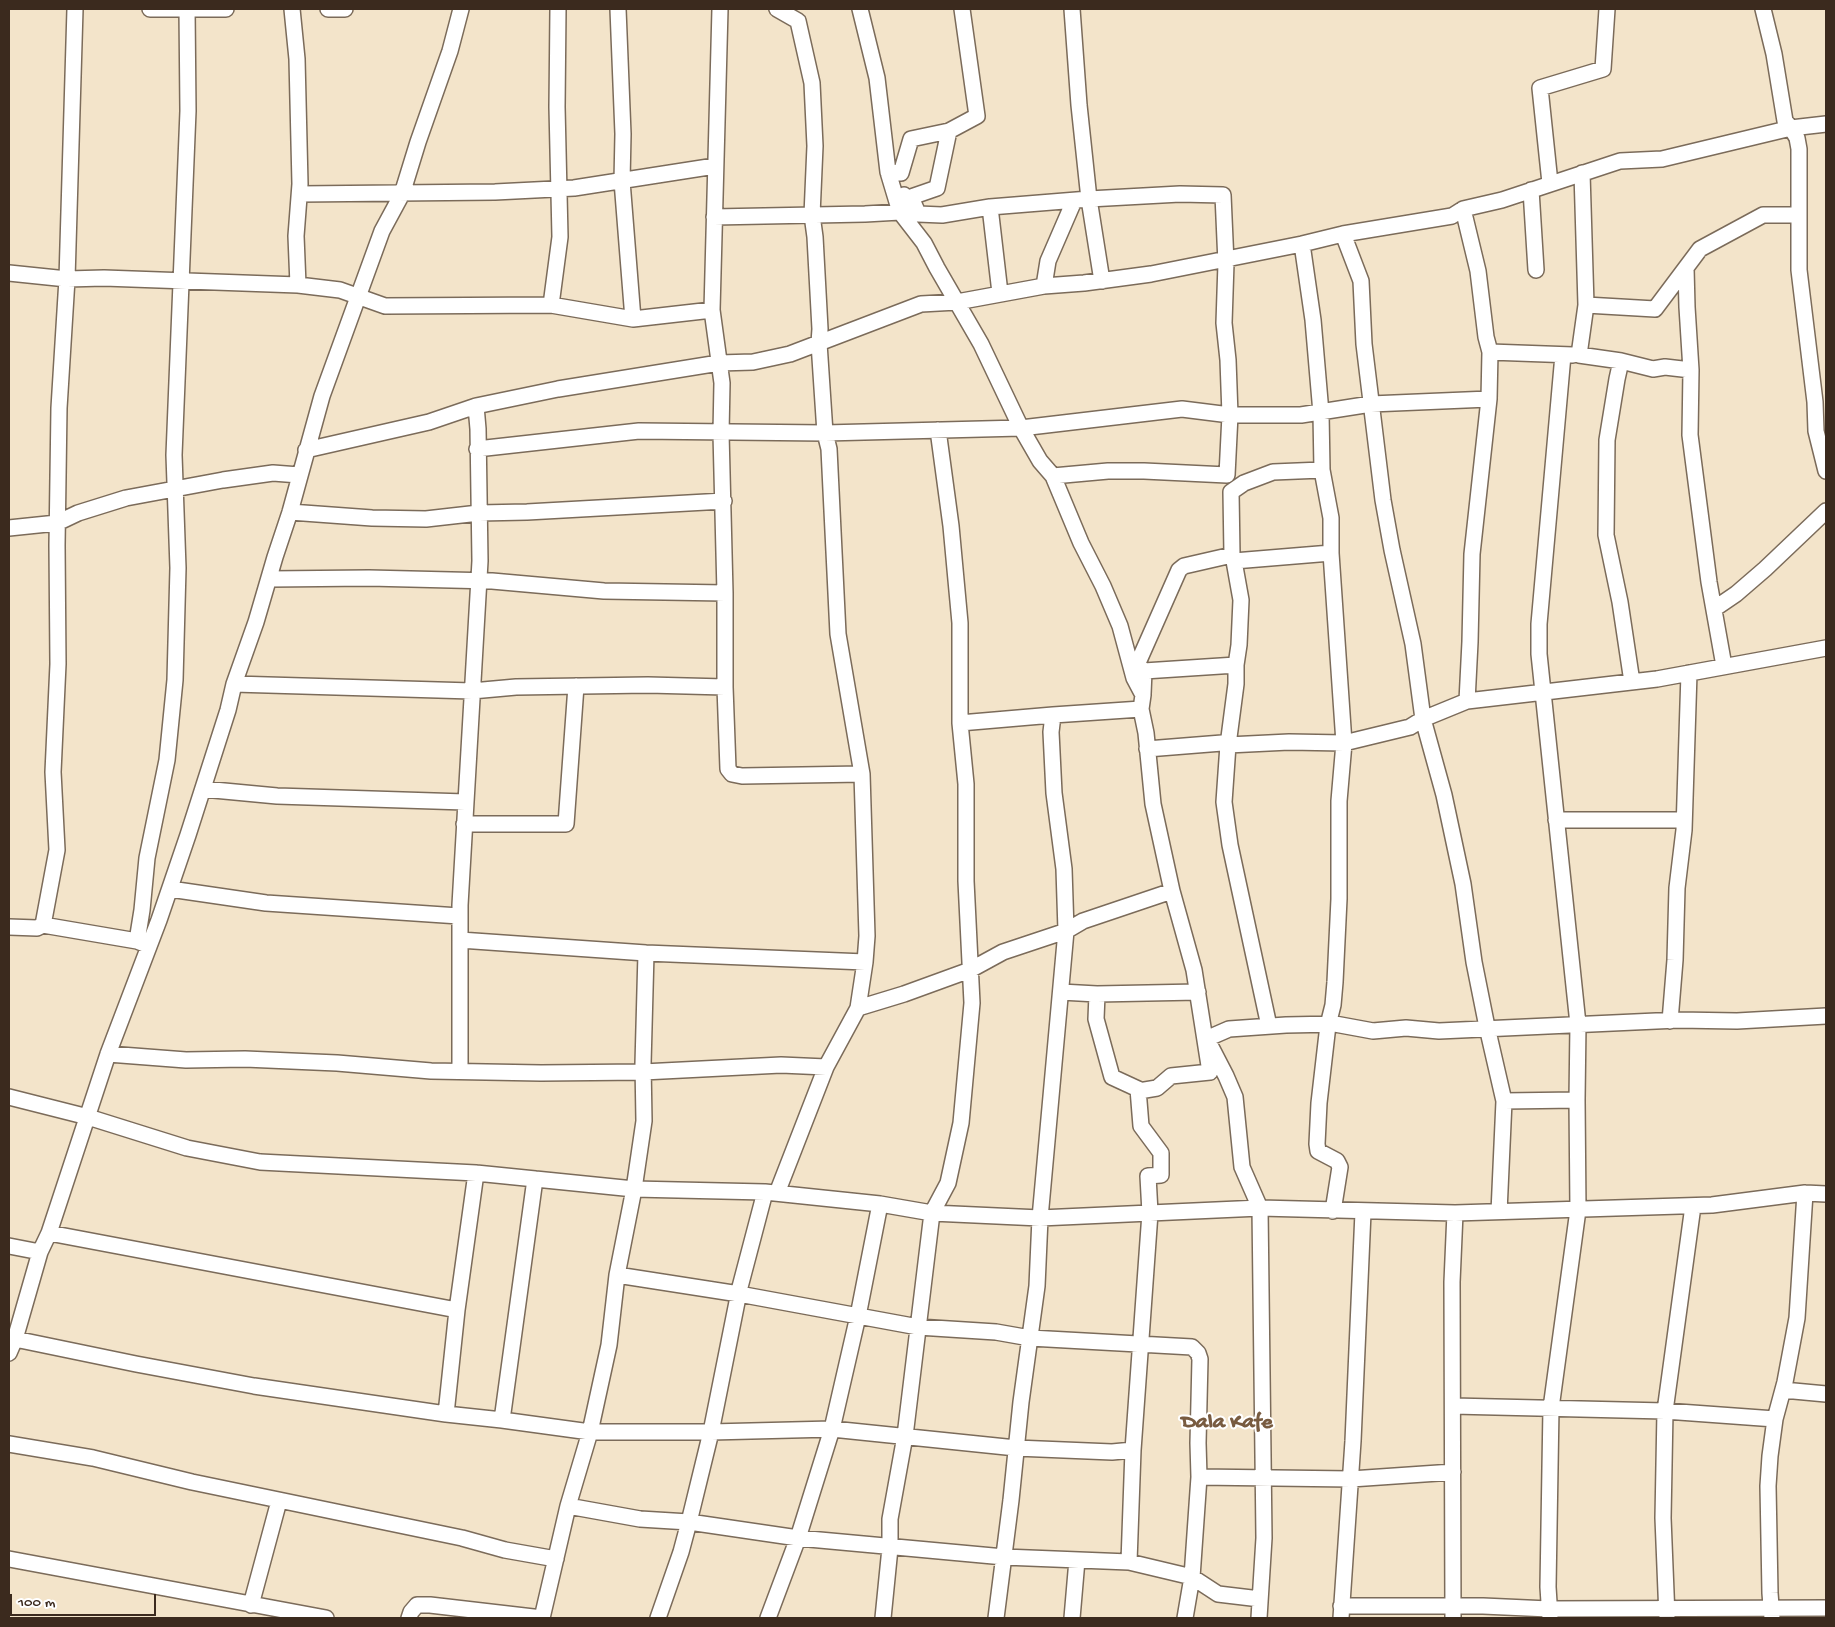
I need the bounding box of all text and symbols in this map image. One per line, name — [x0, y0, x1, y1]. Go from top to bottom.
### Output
district label: Dala Kafe — [1181, 1411, 1273, 1437]
scale bar — [12, 1584, 159, 1616]
text: 100 m — [18, 1594, 55, 1612]

